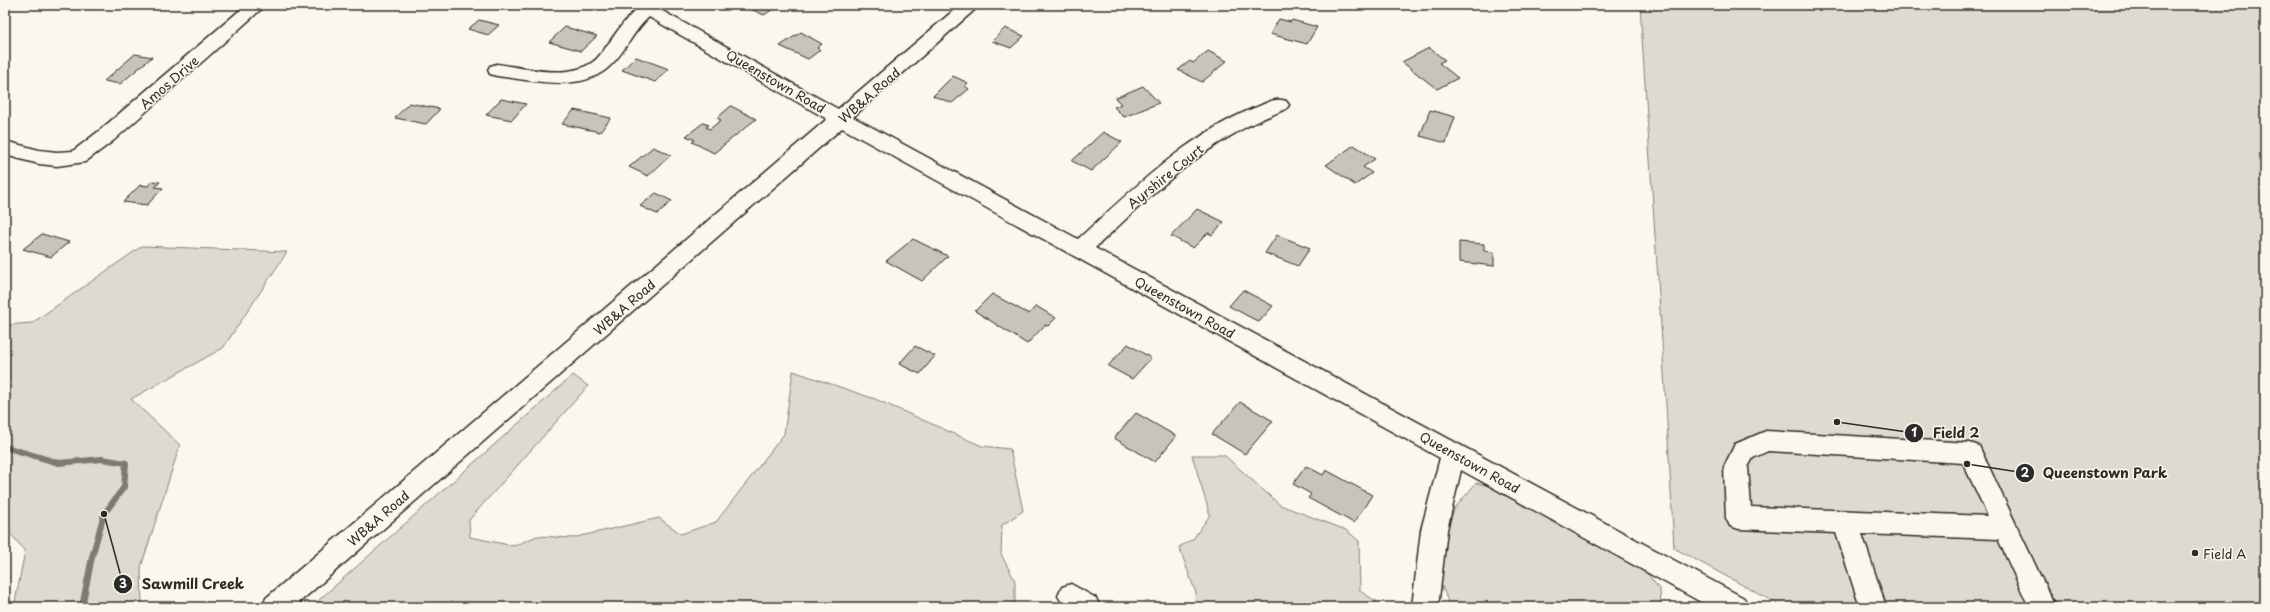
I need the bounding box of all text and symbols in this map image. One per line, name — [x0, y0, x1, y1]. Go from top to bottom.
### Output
street label: Queenstown Road — [723, 45, 829, 117]
street label: Amos Drive — [135, 51, 203, 113]
street label: WB&A Road — [834, 63, 904, 127]
street label: Ayrshire Court — [1123, 139, 1207, 213]
street label: Queenstown Road — [1131, 272, 1239, 342]
street label: WB&A Road — [589, 275, 659, 339]
callout: Field 2 — [1904, 420, 1987, 446]
text: Field 2 — [1933, 422, 1979, 443]
text: 1 — [1911, 423, 1917, 441]
street label: Queenstown Road — [1416, 427, 1524, 497]
callout: Queenstown Park — [2015, 460, 2175, 486]
text: Queenstown Park — [2043, 462, 2168, 483]
text: 2 — [2021, 463, 2030, 481]
street label: WB&A Road — [343, 486, 413, 550]
place label: Field A — [2203, 544, 2246, 563]
marker: Field A — [2190, 548, 2200, 558]
callout: Sawmill Creek — [113, 571, 253, 597]
text: Sawmill Creek — [142, 573, 245, 594]
text: 3 — [119, 574, 127, 592]

